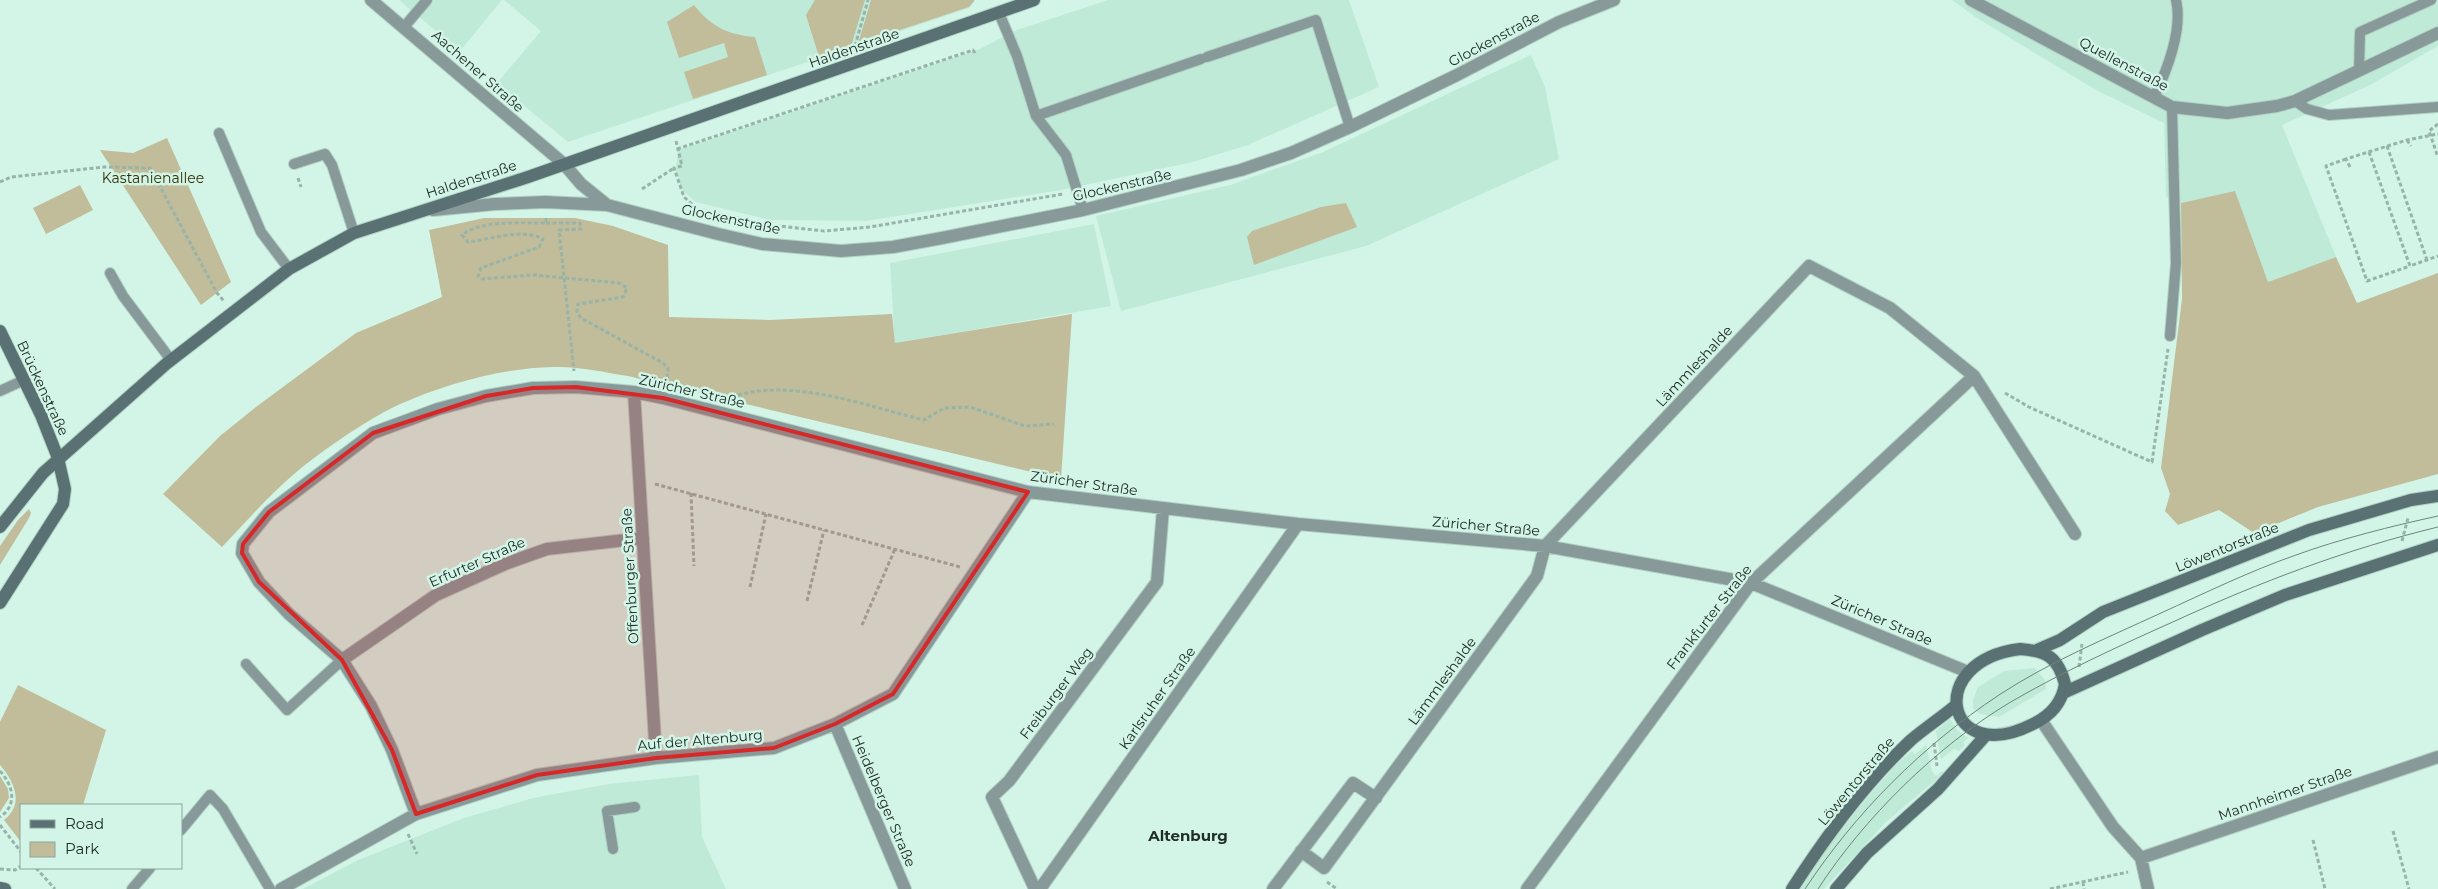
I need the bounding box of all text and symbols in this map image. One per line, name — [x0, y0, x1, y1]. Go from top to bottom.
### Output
street label: Glockenstraße — [1445, 7, 1543, 71]
street label: Haldenstraße — [806, 24, 902, 72]
street label: Aachener Straße — [428, 26, 528, 116]
street label: Quellenstraße — [2076, 33, 2172, 95]
street label: Haldenstraße — [423, 156, 519, 202]
street label: Glockenstraße — [1071, 165, 1173, 205]
park label: Kastanienallee — [102, 169, 204, 187]
street label: Glockenstraße — [680, 200, 782, 238]
street label: Lämmleshalde — [1652, 322, 1736, 410]
street label: Brückenstraße — [13, 338, 73, 438]
street label: Züricher Straße — [637, 370, 747, 412]
street label: Züricher Straße — [1029, 467, 1139, 499]
street label: Offenburger Straße — [617, 508, 643, 644]
street label: Züricher Straße — [1431, 512, 1541, 540]
street label: Löwentorstraße — [2173, 518, 2281, 576]
street label: Erfurter Straße — [426, 533, 528, 591]
street label: Frankfurter Straße — [1662, 561, 1756, 673]
street label: Züricher Straße — [1829, 591, 1935, 649]
street label: Lämmleshalde — [1404, 633, 1480, 729]
street label: Freiburger Weg — [1015, 643, 1097, 743]
street label: Karlsruher Straße — [1115, 643, 1199, 753]
street label: Auf der Altenburg — [637, 726, 763, 754]
street label: Heidelberger Straße — [848, 732, 920, 870]
street label: Löwentorstraße — [1814, 733, 1898, 829]
street label: Mannheimer Straße — [2216, 762, 2354, 824]
legend — [20, 804, 182, 869]
text: Road — [65, 814, 104, 833]
district label: Altenburg — [1147, 826, 1228, 845]
text: Park — [65, 839, 99, 858]

